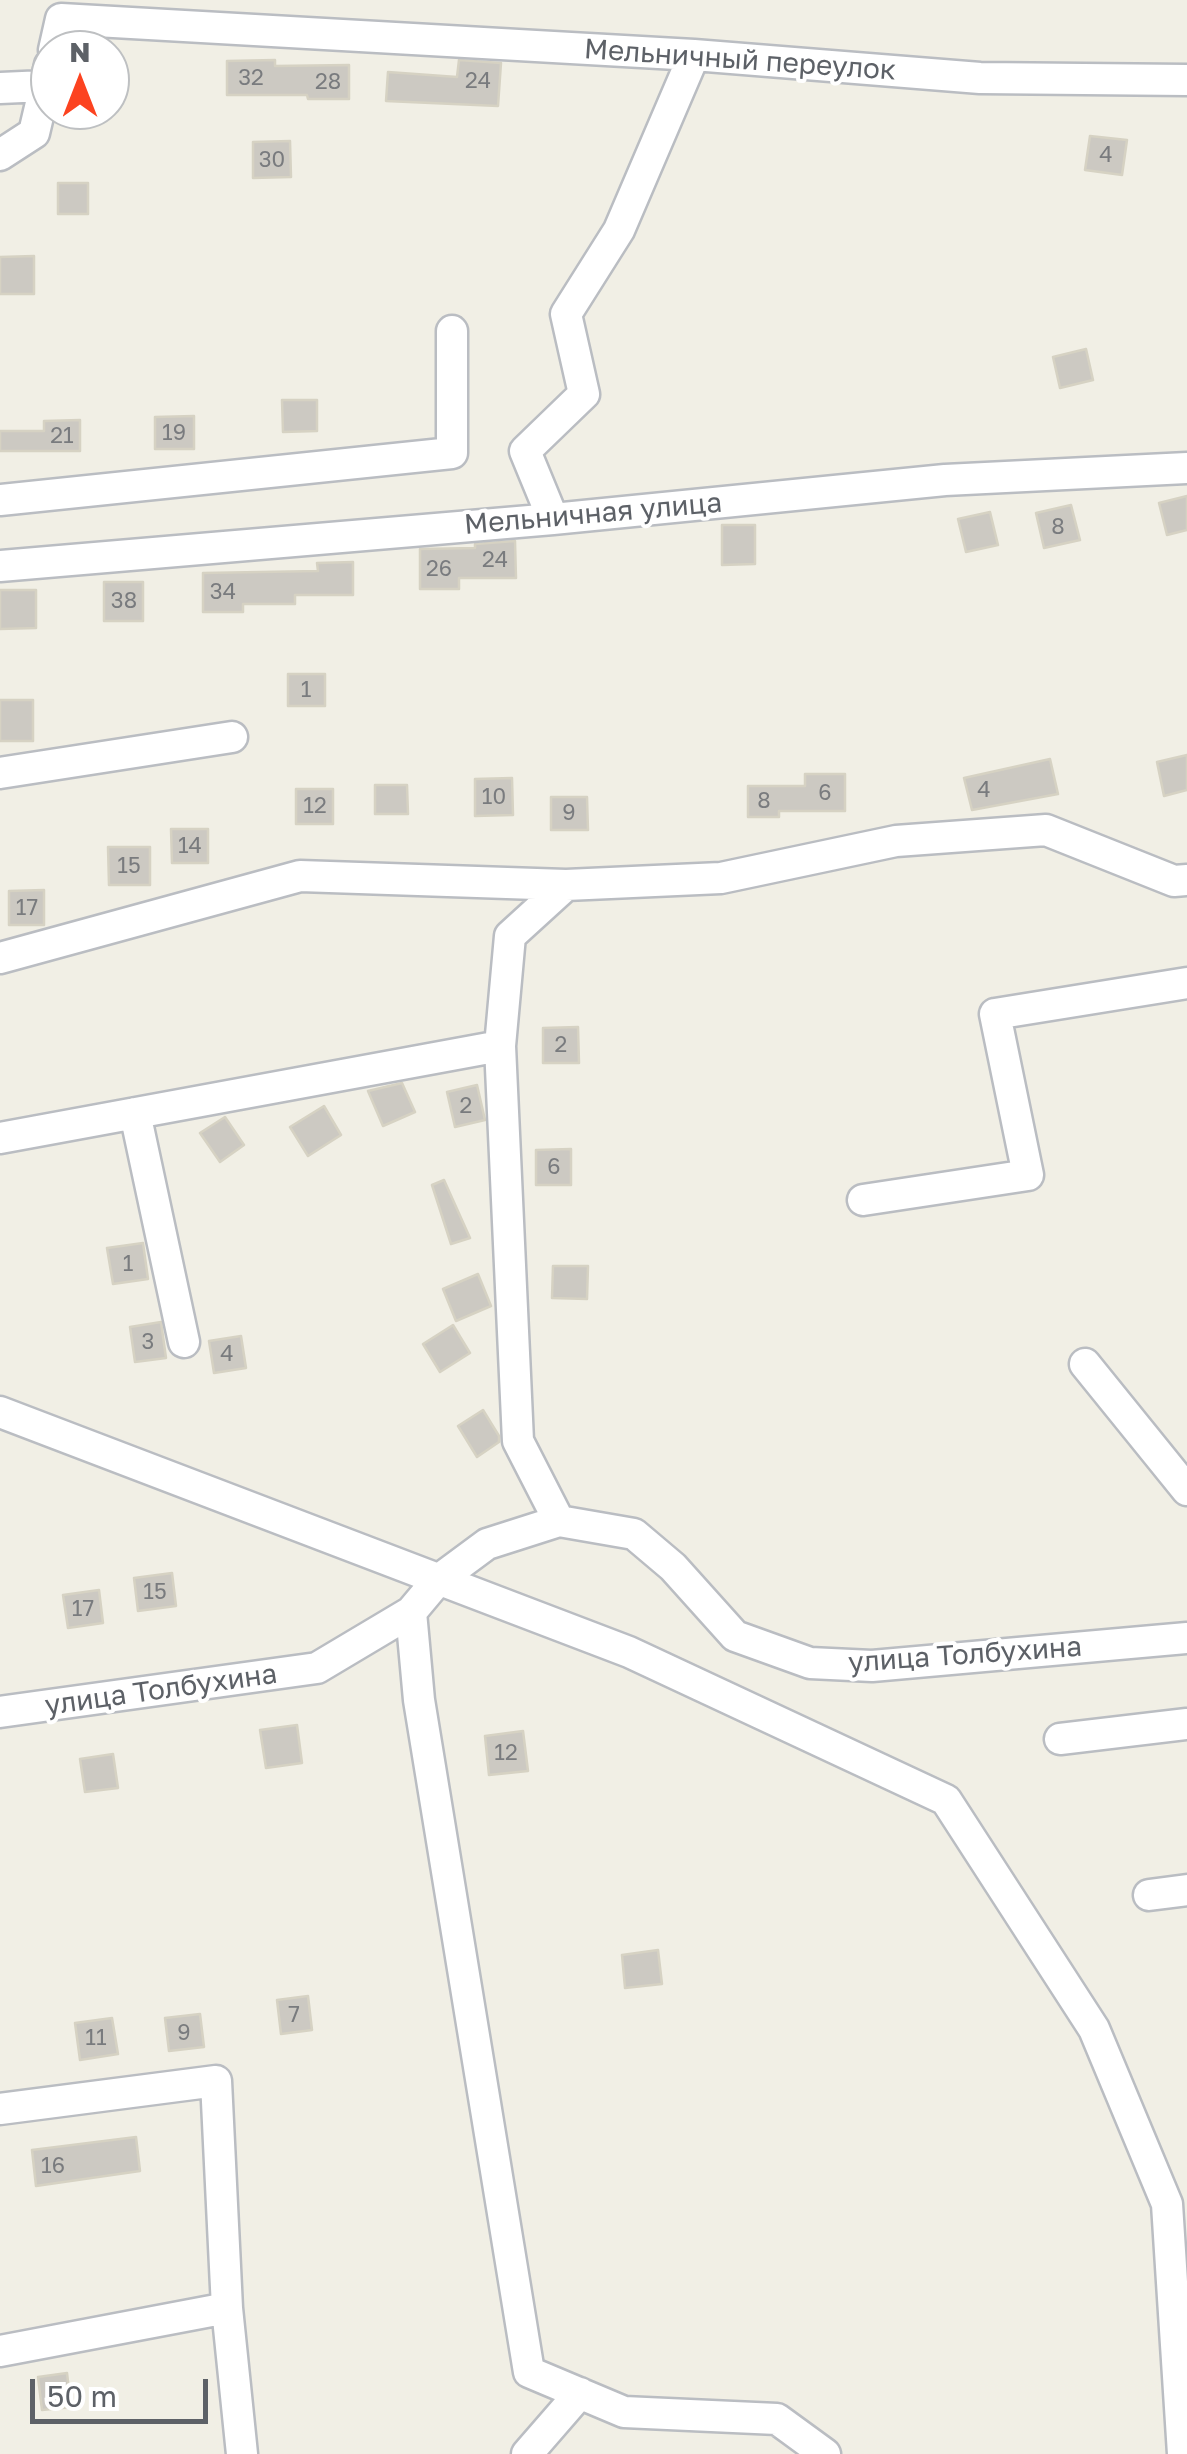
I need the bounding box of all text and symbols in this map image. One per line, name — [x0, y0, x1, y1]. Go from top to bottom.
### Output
north arrow — [30, 30, 130, 130]
street label: Мельничный переулок — [583, 32, 897, 88]
text: N — [69, 35, 91, 68]
house number: 32 — [238, 65, 264, 91]
house number: 24 — [465, 68, 491, 94]
house number: 28 — [315, 69, 341, 95]
house number: 4 — [1099, 142, 1113, 168]
house number: 30 — [259, 147, 285, 173]
house number: 19 — [162, 420, 186, 446]
house number: 21 — [50, 423, 74, 449]
street label: Мельничная улица — [463, 486, 723, 542]
house number: 8 — [1051, 514, 1065, 540]
house number: 24 — [482, 547, 508, 573]
house number: 26 — [426, 556, 452, 582]
house number: 34 — [210, 579, 236, 605]
house number: 38 — [111, 588, 137, 614]
house number: 1 — [301, 677, 311, 703]
house number: 4 — [977, 777, 991, 803]
house number: 6 — [818, 780, 832, 806]
house number: 10 — [482, 784, 506, 810]
house number: 8 — [757, 788, 771, 814]
house number: 12 — [303, 793, 327, 819]
house number: 9 — [562, 800, 576, 826]
house number: 14 — [178, 833, 202, 859]
house number: 15 — [117, 853, 141, 879]
house number: 17 — [16, 895, 38, 921]
house number: 2 — [555, 1032, 567, 1058]
house number: 2 — [460, 1093, 472, 1119]
house number: 6 — [547, 1154, 561, 1180]
house number: 1 — [123, 1251, 133, 1277]
house number: 3 — [142, 1329, 154, 1355]
house number: 4 — [220, 1341, 234, 1367]
house number: 15 — [143, 1579, 167, 1605]
house number: 17 — [72, 1596, 94, 1622]
street label: улица Толбухина — [847, 1630, 1083, 1680]
street label: улица Толбухина — [43, 1657, 279, 1723]
house number: 12 — [494, 1740, 518, 1766]
house number: 7 — [288, 2002, 300, 2028]
house number: 9 — [177, 2020, 191, 2046]
house number: 11 — [85, 2025, 107, 2051]
house number: 16 — [41, 2153, 65, 2179]
scale bar — [35, 2359, 212, 2421]
text: 50 m — [47, 2378, 117, 2414]

